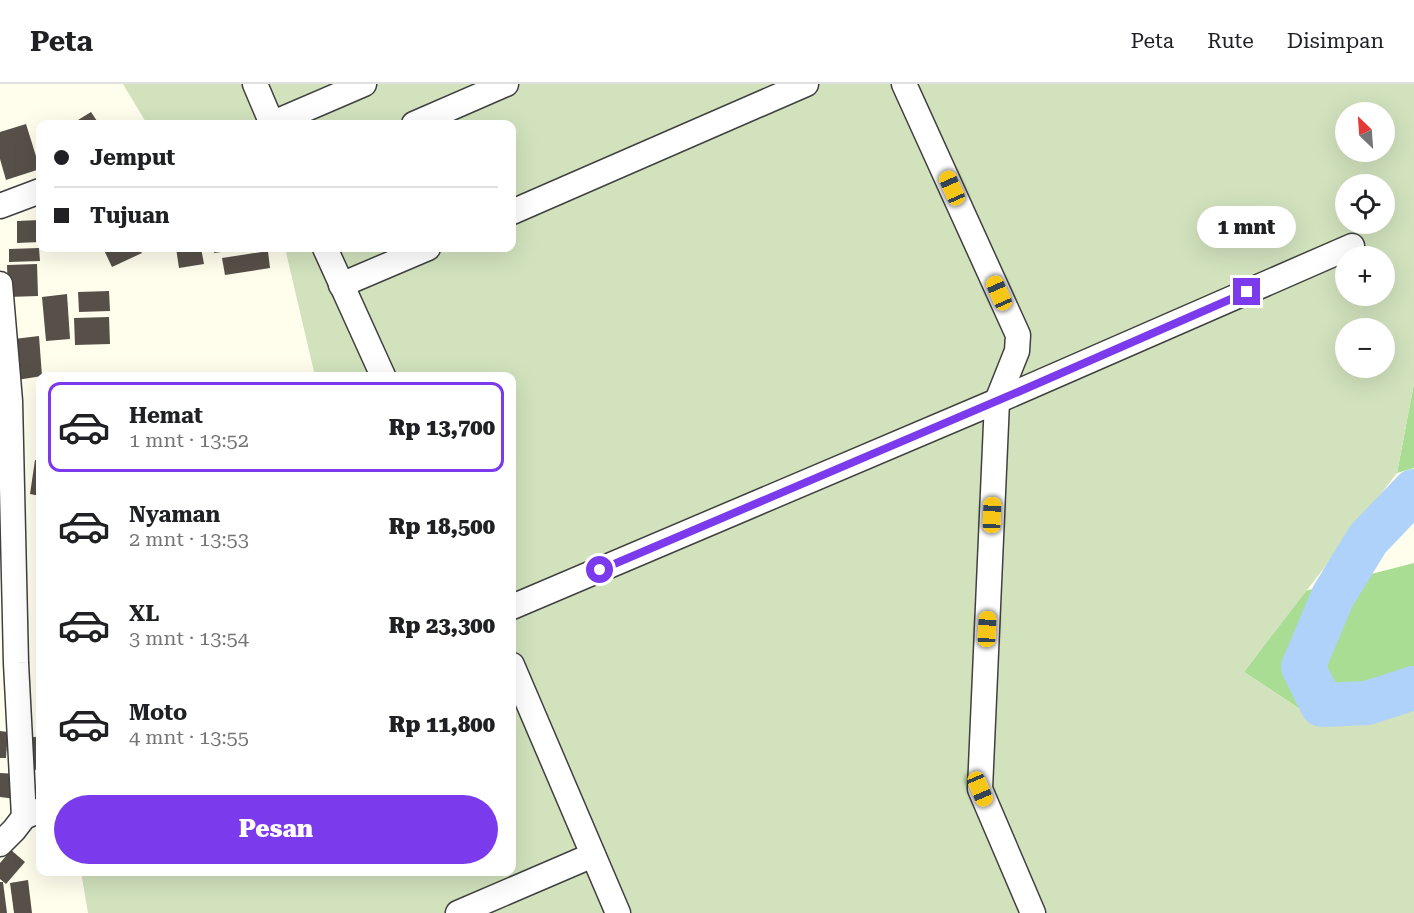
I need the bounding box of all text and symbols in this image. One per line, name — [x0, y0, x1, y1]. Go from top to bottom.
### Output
text: Peta — [30, 25, 93, 58]
text: Peta — [1131, 29, 1174, 53]
text: Rute — [1207, 29, 1254, 53]
text: Disimpan — [1287, 29, 1384, 53]
north arrow — [1335, 102, 1395, 162]
map controls — [1335, 102, 1395, 378]
text: Jemput — [90, 145, 175, 170]
car — [936, 168, 968, 208]
button: locate — [1335, 174, 1395, 234]
text: Tujuan — [90, 203, 170, 228]
callout: 1 mnt — [1198, 205, 1296, 247]
text: 1 mnt — [1218, 215, 1275, 239]
button: + — [1335, 246, 1395, 306]
car — [983, 273, 1015, 313]
route end — [1233, 278, 1260, 305]
button: − — [1335, 318, 1395, 378]
icon: car — [57, 400, 111, 454]
text: Hemat — [129, 403, 203, 428]
text: Rp 13,700 — [389, 415, 495, 440]
text: 1 mnt · 13:52 — [129, 428, 249, 452]
car — [982, 497, 1002, 533]
icon: car — [57, 499, 111, 553]
text: Nyaman — [129, 502, 220, 527]
text: Rp 18,500 — [389, 514, 495, 539]
text: 2 mnt · 13:53 — [129, 527, 249, 551]
route start — [586, 556, 613, 583]
icon: car — [57, 598, 111, 652]
text: XL — [129, 601, 159, 626]
car — [977, 611, 997, 647]
text: Rp 23,300 — [389, 613, 495, 638]
text: 3 mnt · 13:54 — [129, 626, 249, 650]
icon: car — [57, 697, 111, 751]
text: Moto — [129, 700, 187, 725]
text: Rp 11,800 — [389, 712, 495, 737]
text: 4 mnt · 13:55 — [129, 725, 249, 749]
car — [965, 769, 995, 809]
button: Pesan — [54, 795, 498, 864]

